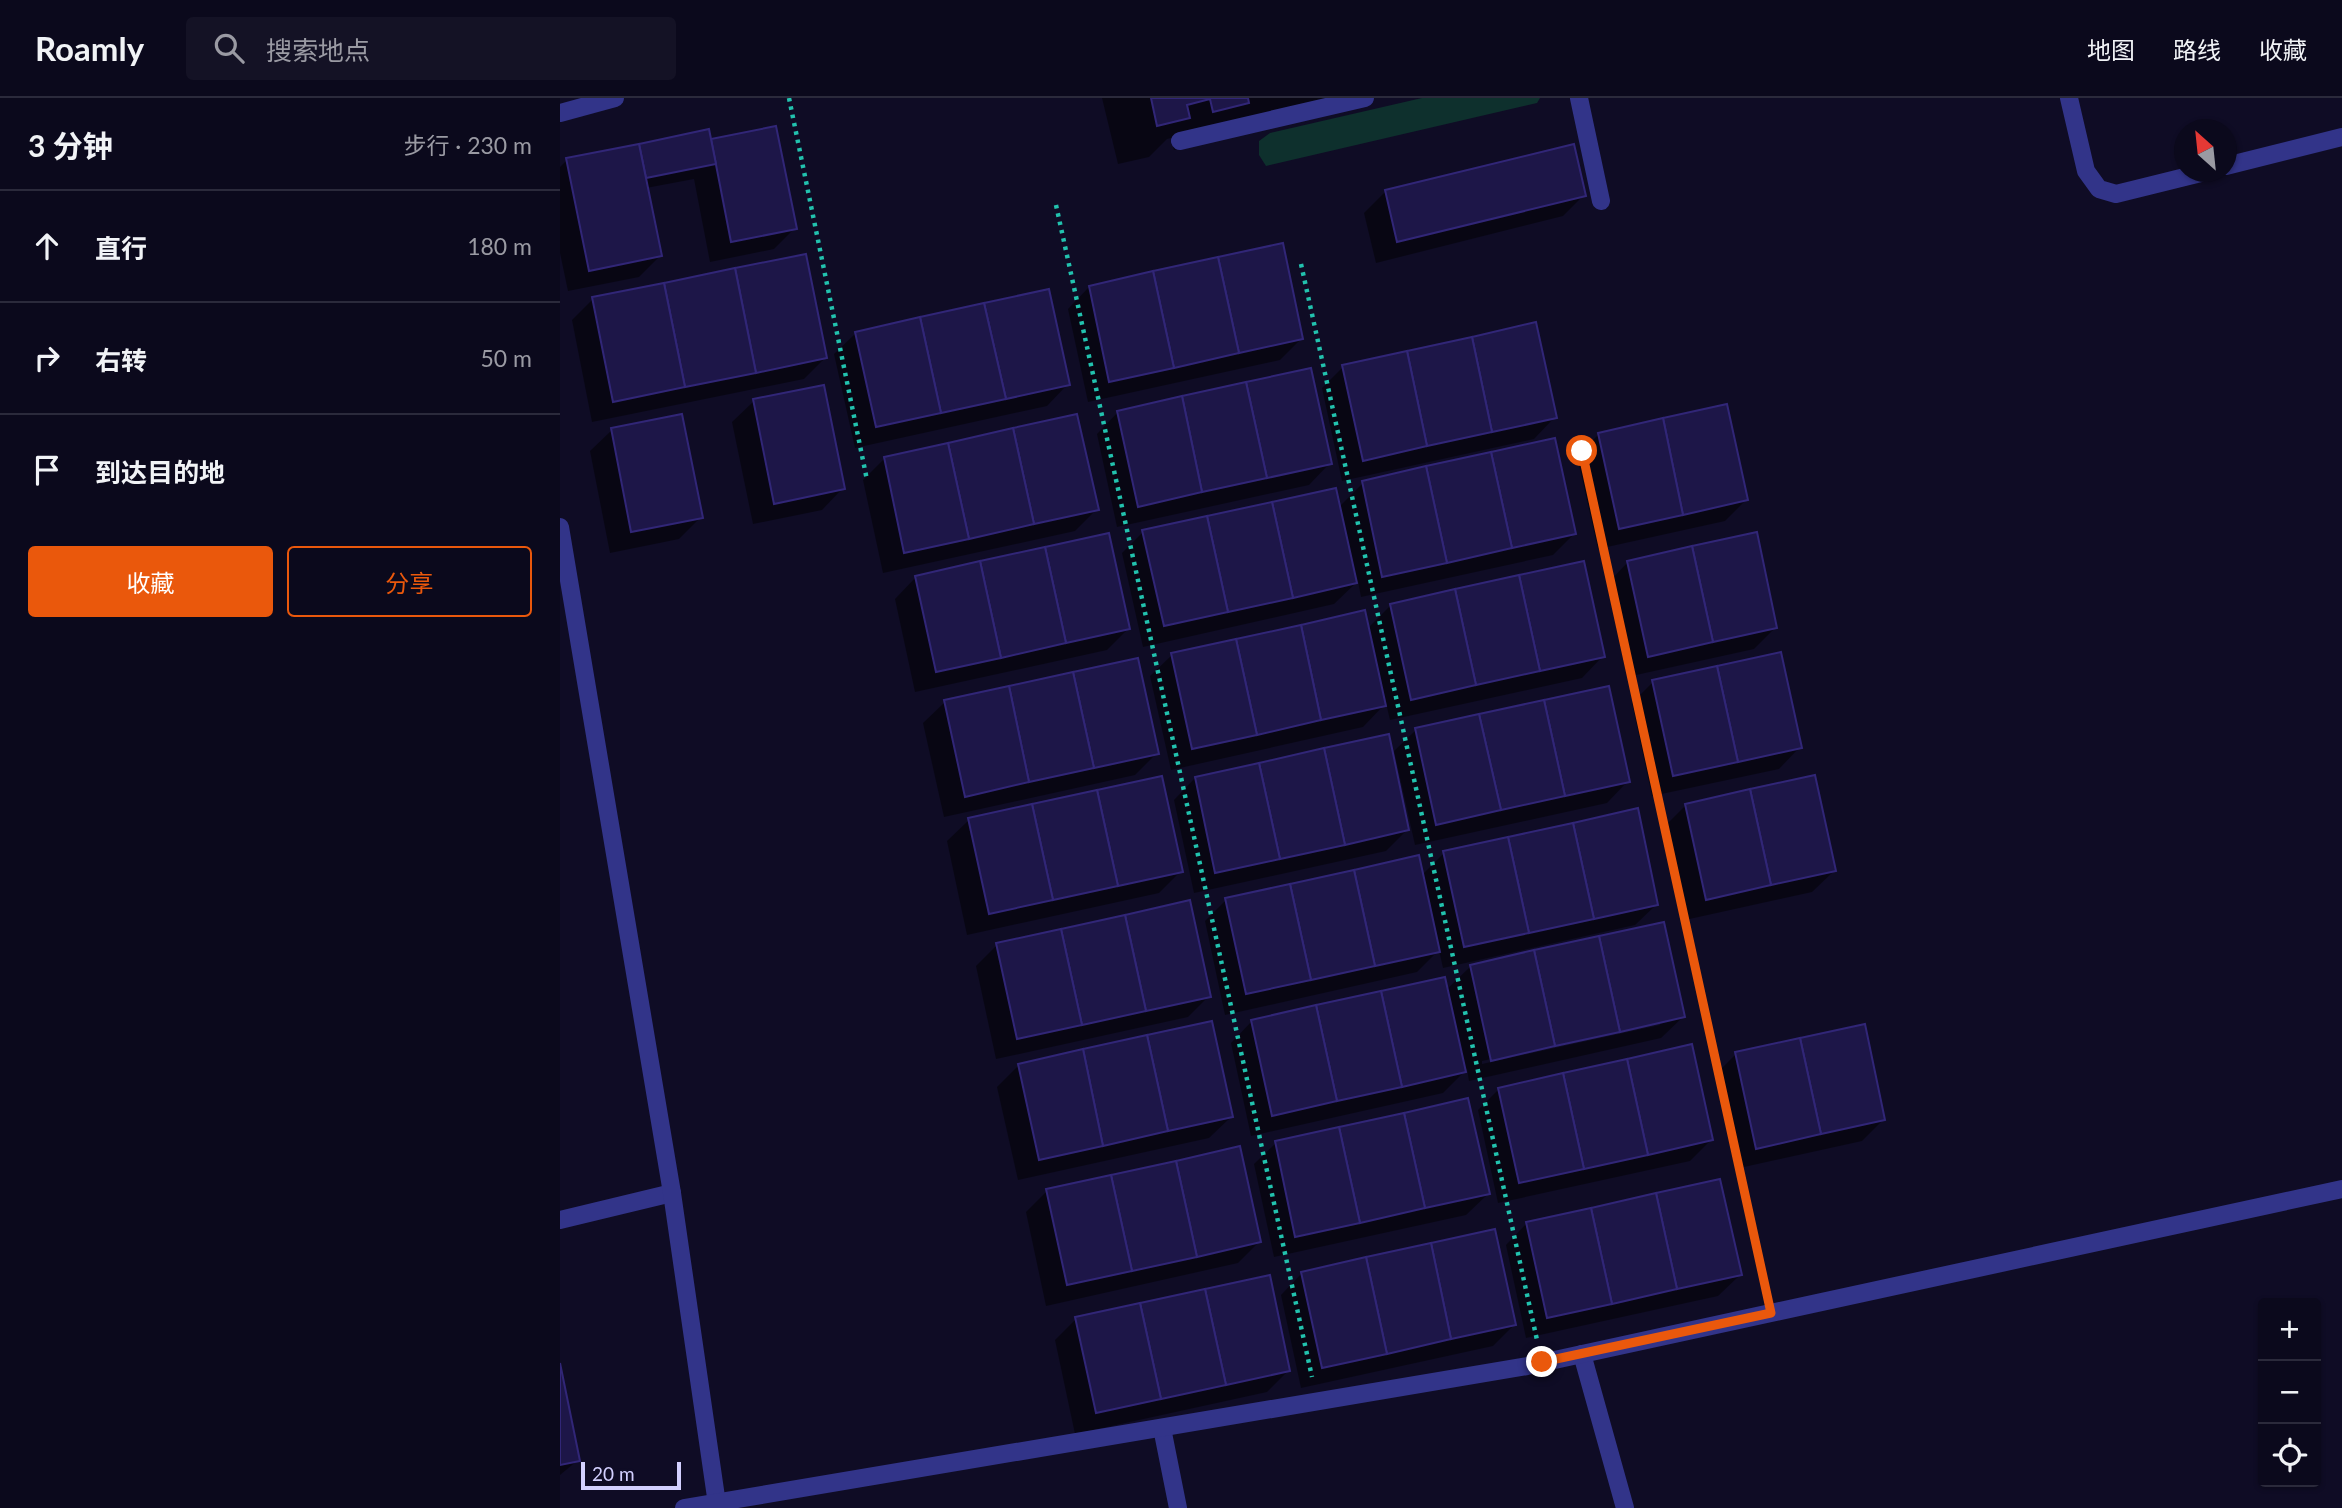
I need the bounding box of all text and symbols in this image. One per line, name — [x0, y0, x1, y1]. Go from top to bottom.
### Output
search box — [186, 17, 676, 80]
text: Roamly — [35, 28, 144, 68]
icon: search — [210, 29, 248, 67]
text: 搜索地点 — [266, 34, 370, 66]
text: 地图 — [2087, 35, 2135, 64]
text: 路线 — [2173, 35, 2221, 64]
text: 收藏 — [2259, 35, 2307, 64]
north arrow — [2174, 119, 2237, 182]
text: 3 分钟 — [28, 127, 113, 163]
text: 步行 · 230 m — [403, 131, 532, 159]
icon: ahead — [28, 227, 66, 265]
text: 直行 — [95, 232, 147, 264]
text: 180 m — [467, 232, 532, 260]
icon: right — [28, 339, 66, 377]
text: 右转 — [95, 344, 147, 376]
text: 50 m — [481, 344, 532, 372]
route start — [1566, 435, 1597, 466]
icon: arrive — [28, 451, 66, 489]
text: 到达目的地 — [95, 456, 225, 488]
button: 收藏 — [28, 546, 273, 617]
button: 分享 — [287, 546, 532, 617]
map controls — [2258, 1298, 2321, 1487]
button: + — [2258, 1298, 2321, 1361]
route end — [1526, 1346, 1557, 1377]
button: − — [2258, 1361, 2321, 1424]
button: locate — [2258, 1424, 2321, 1487]
scale bar — [581, 1459, 681, 1491]
text: 20 m — [592, 1462, 635, 1485]

